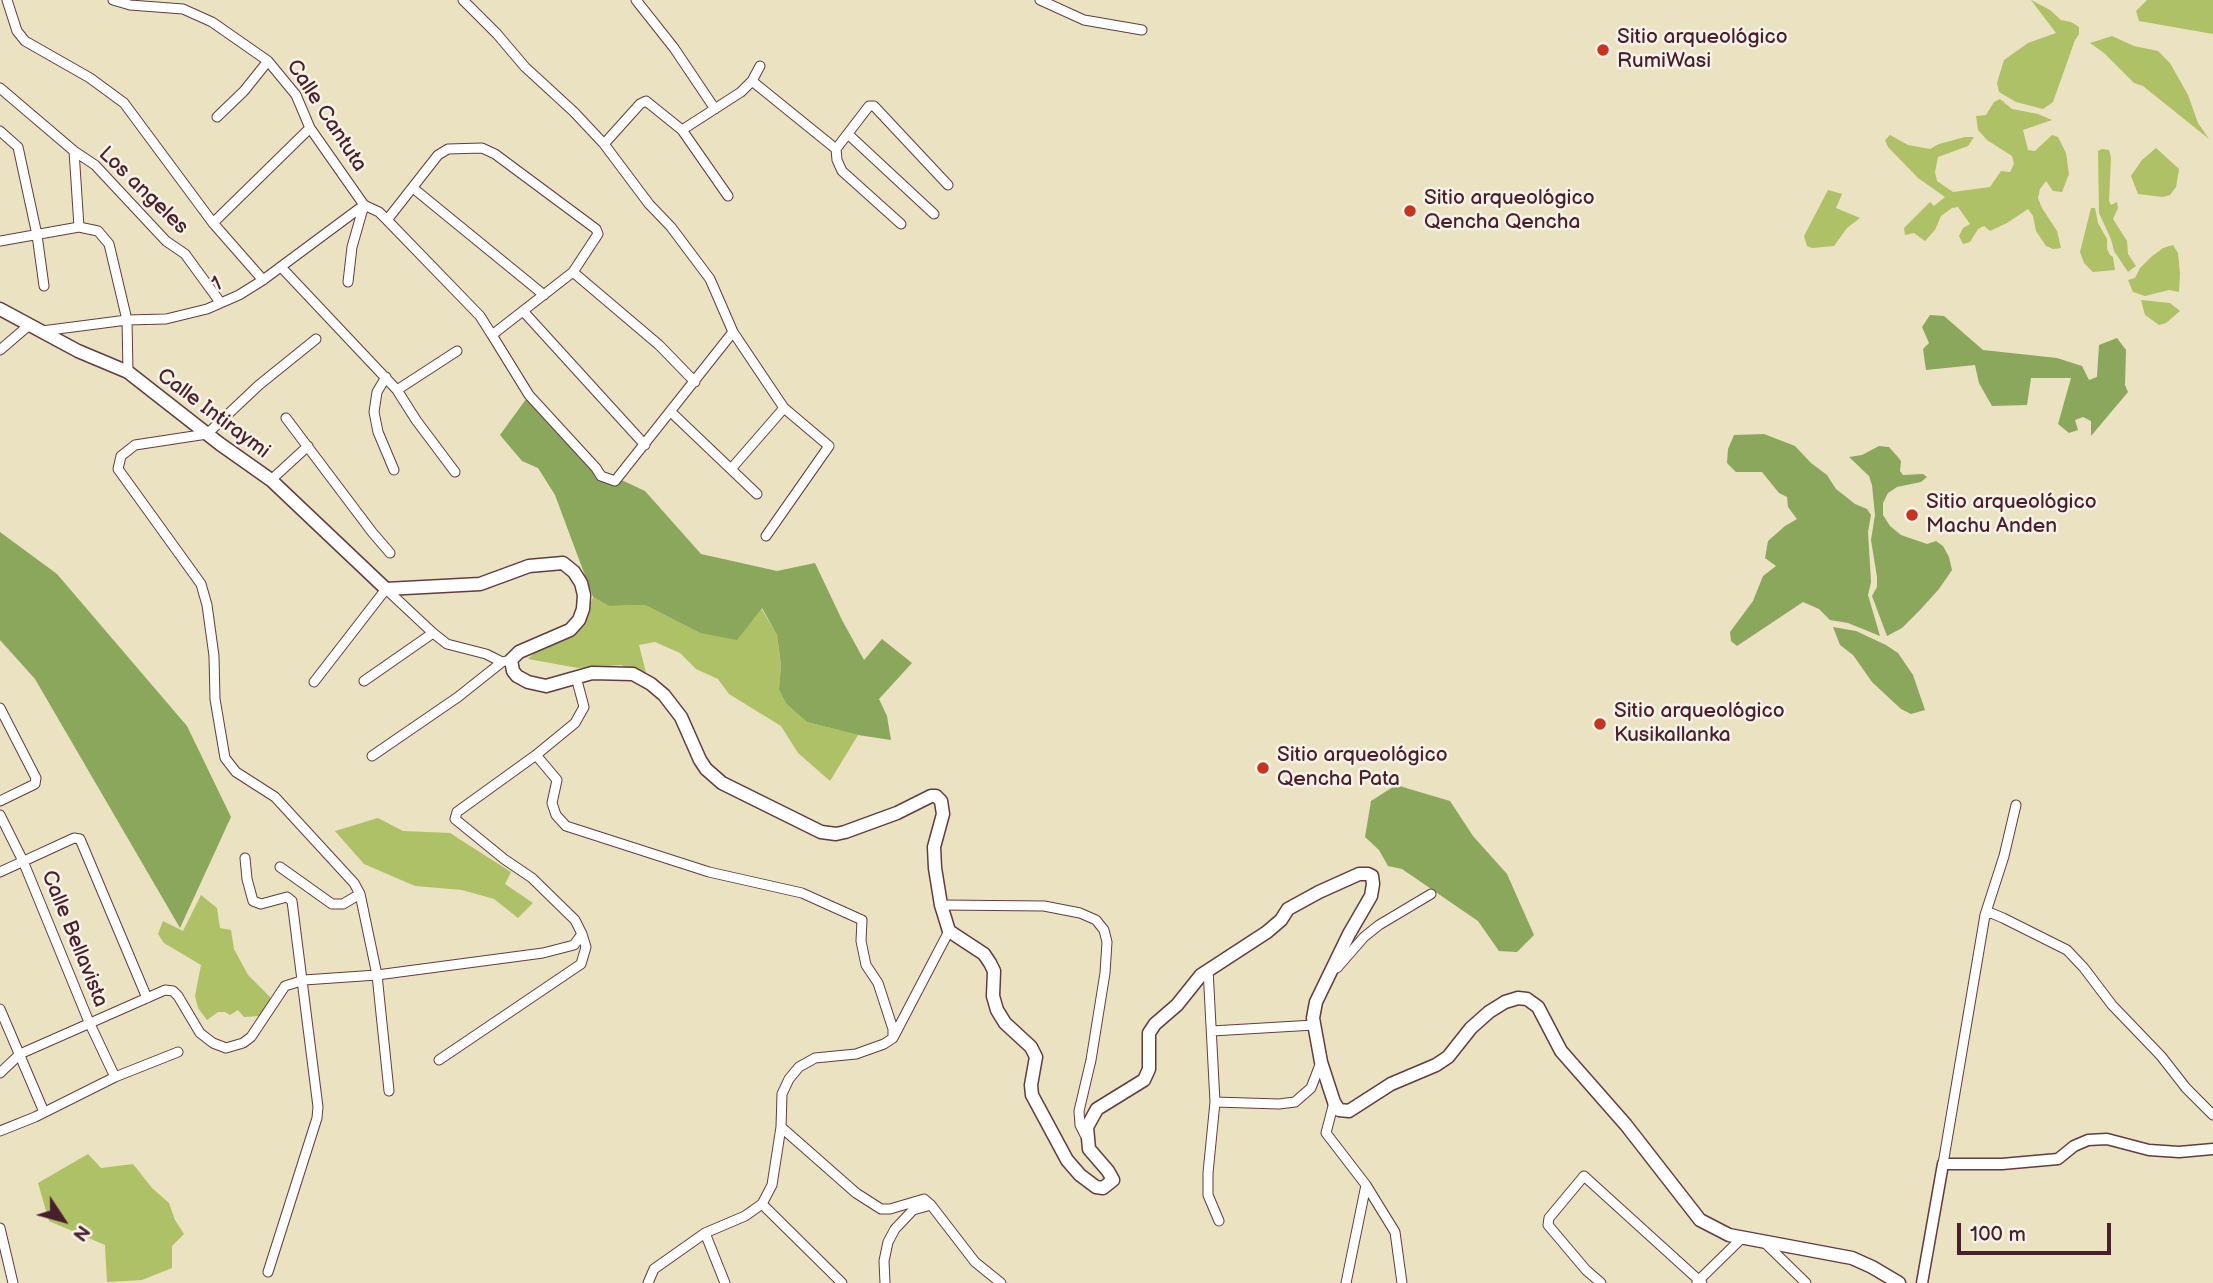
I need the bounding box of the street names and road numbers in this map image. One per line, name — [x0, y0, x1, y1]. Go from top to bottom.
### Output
street label: Calle Cantuta — [280, 55, 372, 177]
street label: Los angeles — [93, 142, 193, 240]
street label: 1 — [208, 272, 226, 298]
street label: Calle Intiraymi — [152, 363, 274, 465]
street label: Calle Bellavista — [35, 867, 113, 1011]

